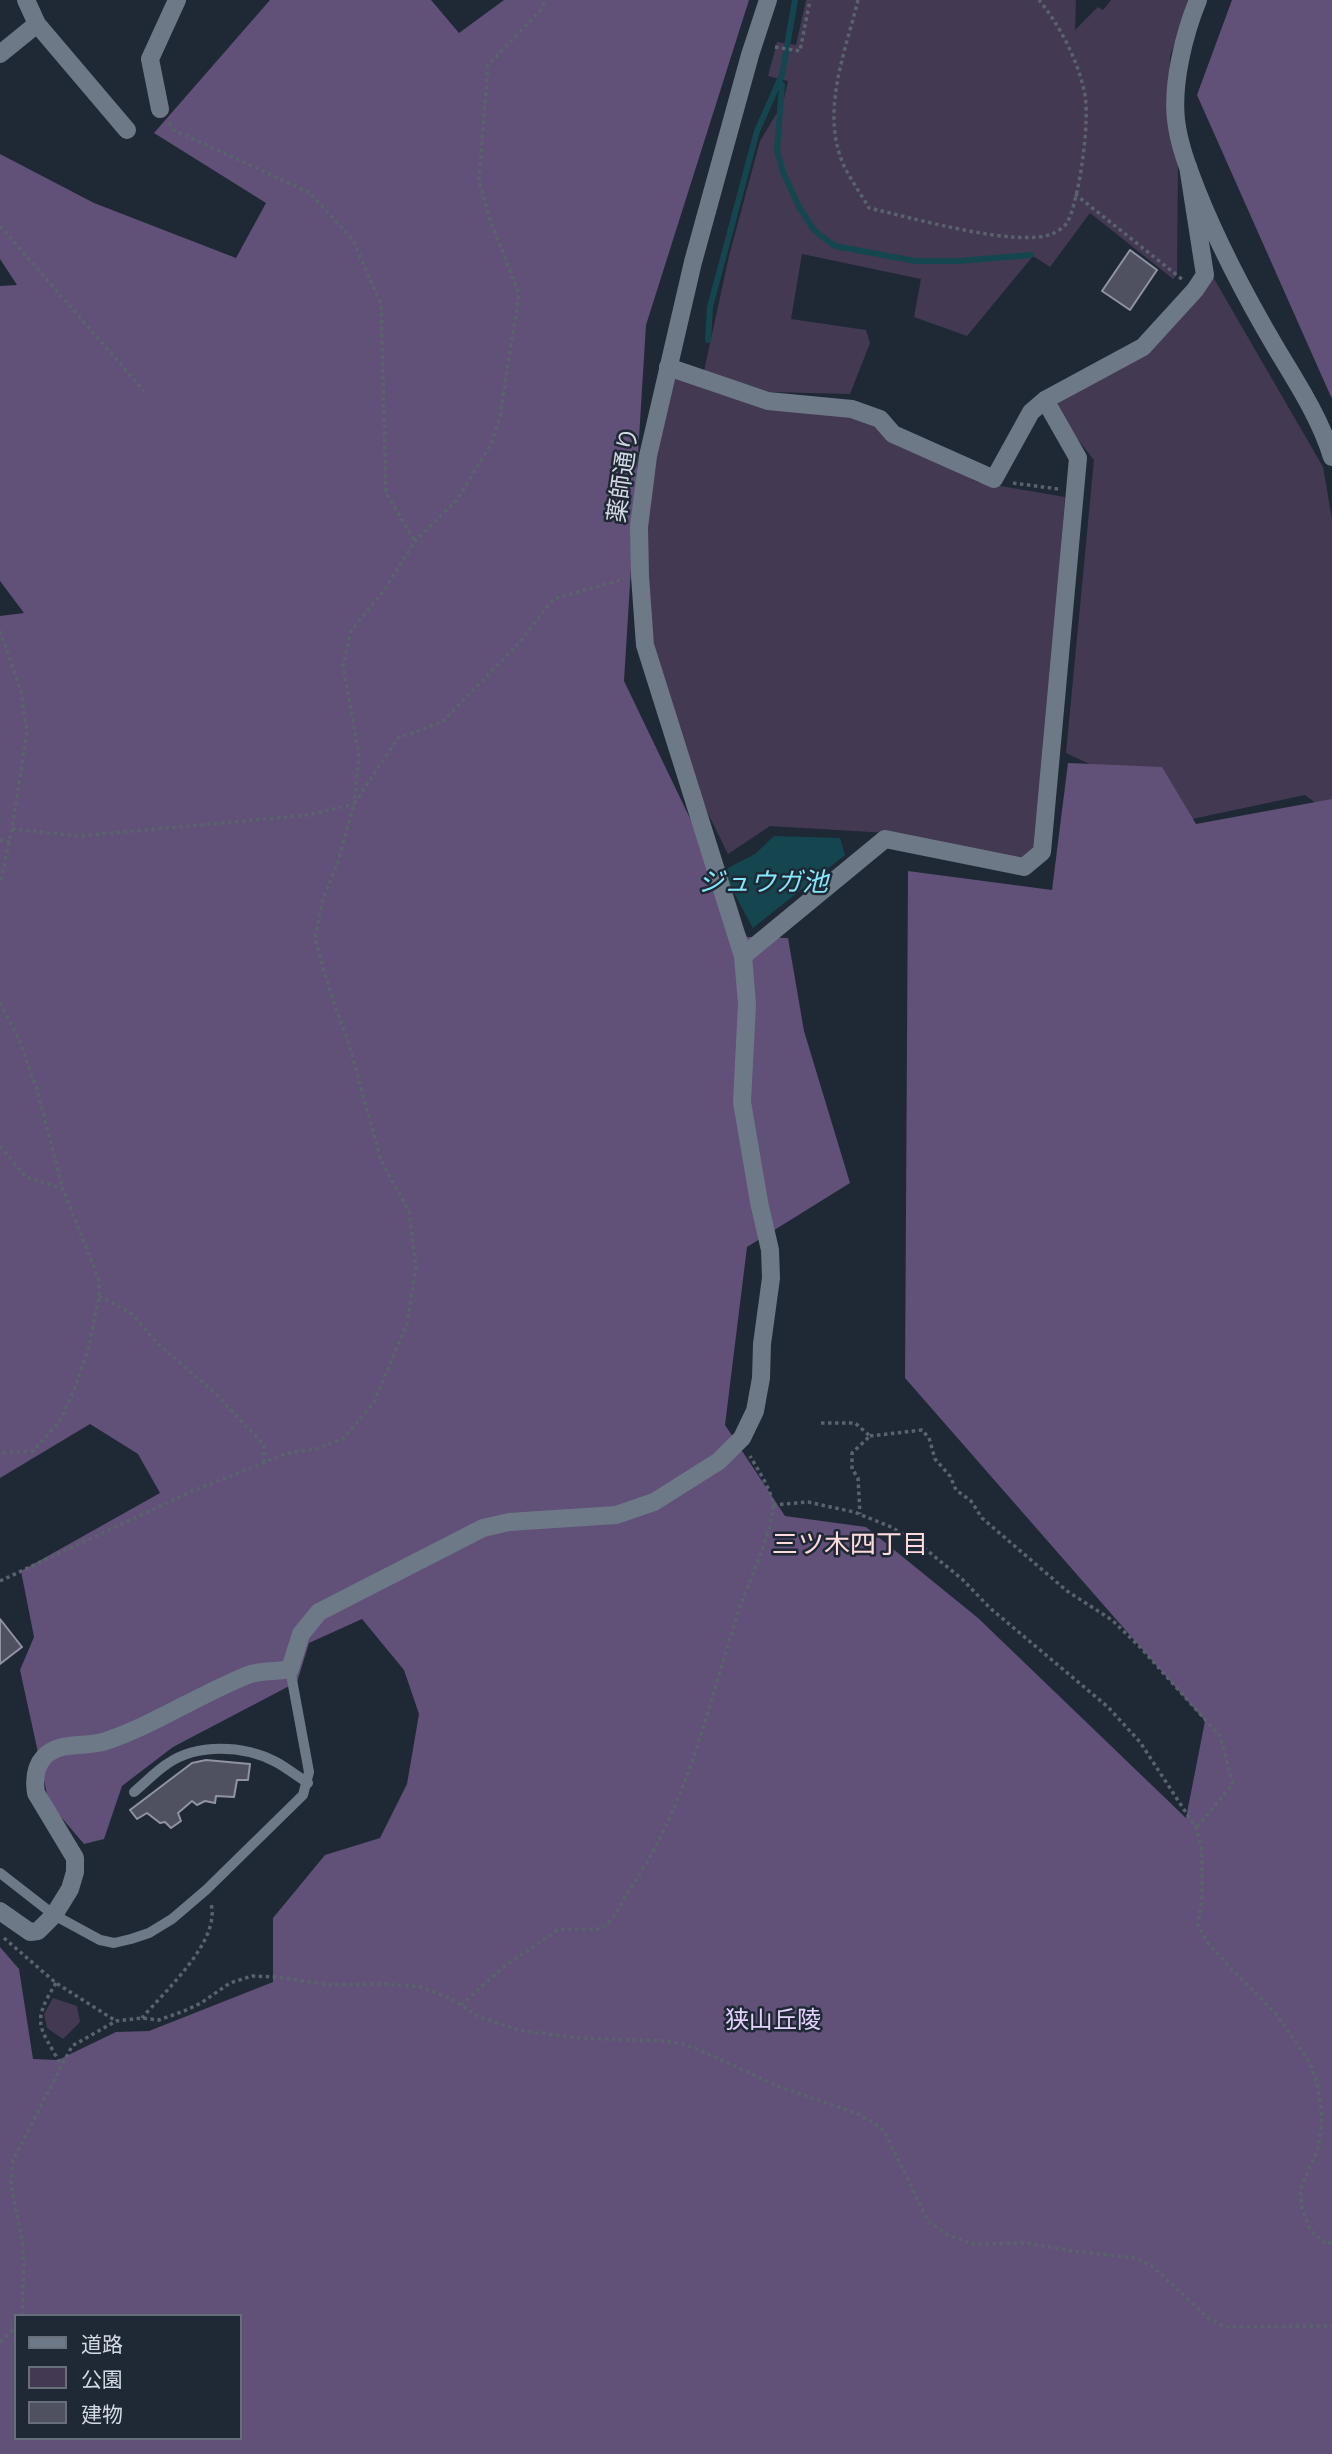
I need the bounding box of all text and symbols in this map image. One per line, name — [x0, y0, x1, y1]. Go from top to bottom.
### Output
street label: 薬師通り — [603, 425, 645, 525]
water label: ジュウガ池 — [698, 867, 828, 899]
district label: 三ツ木四丁目 — [772, 1529, 928, 1561]
park label: 狭山丘陵 — [725, 2007, 821, 2035]
legend — [14, 2314, 242, 2440]
text: 道路 — [81, 2332, 123, 2357]
text: 公園 — [81, 2367, 123, 2392]
text: 建物 — [81, 2402, 123, 2427]

